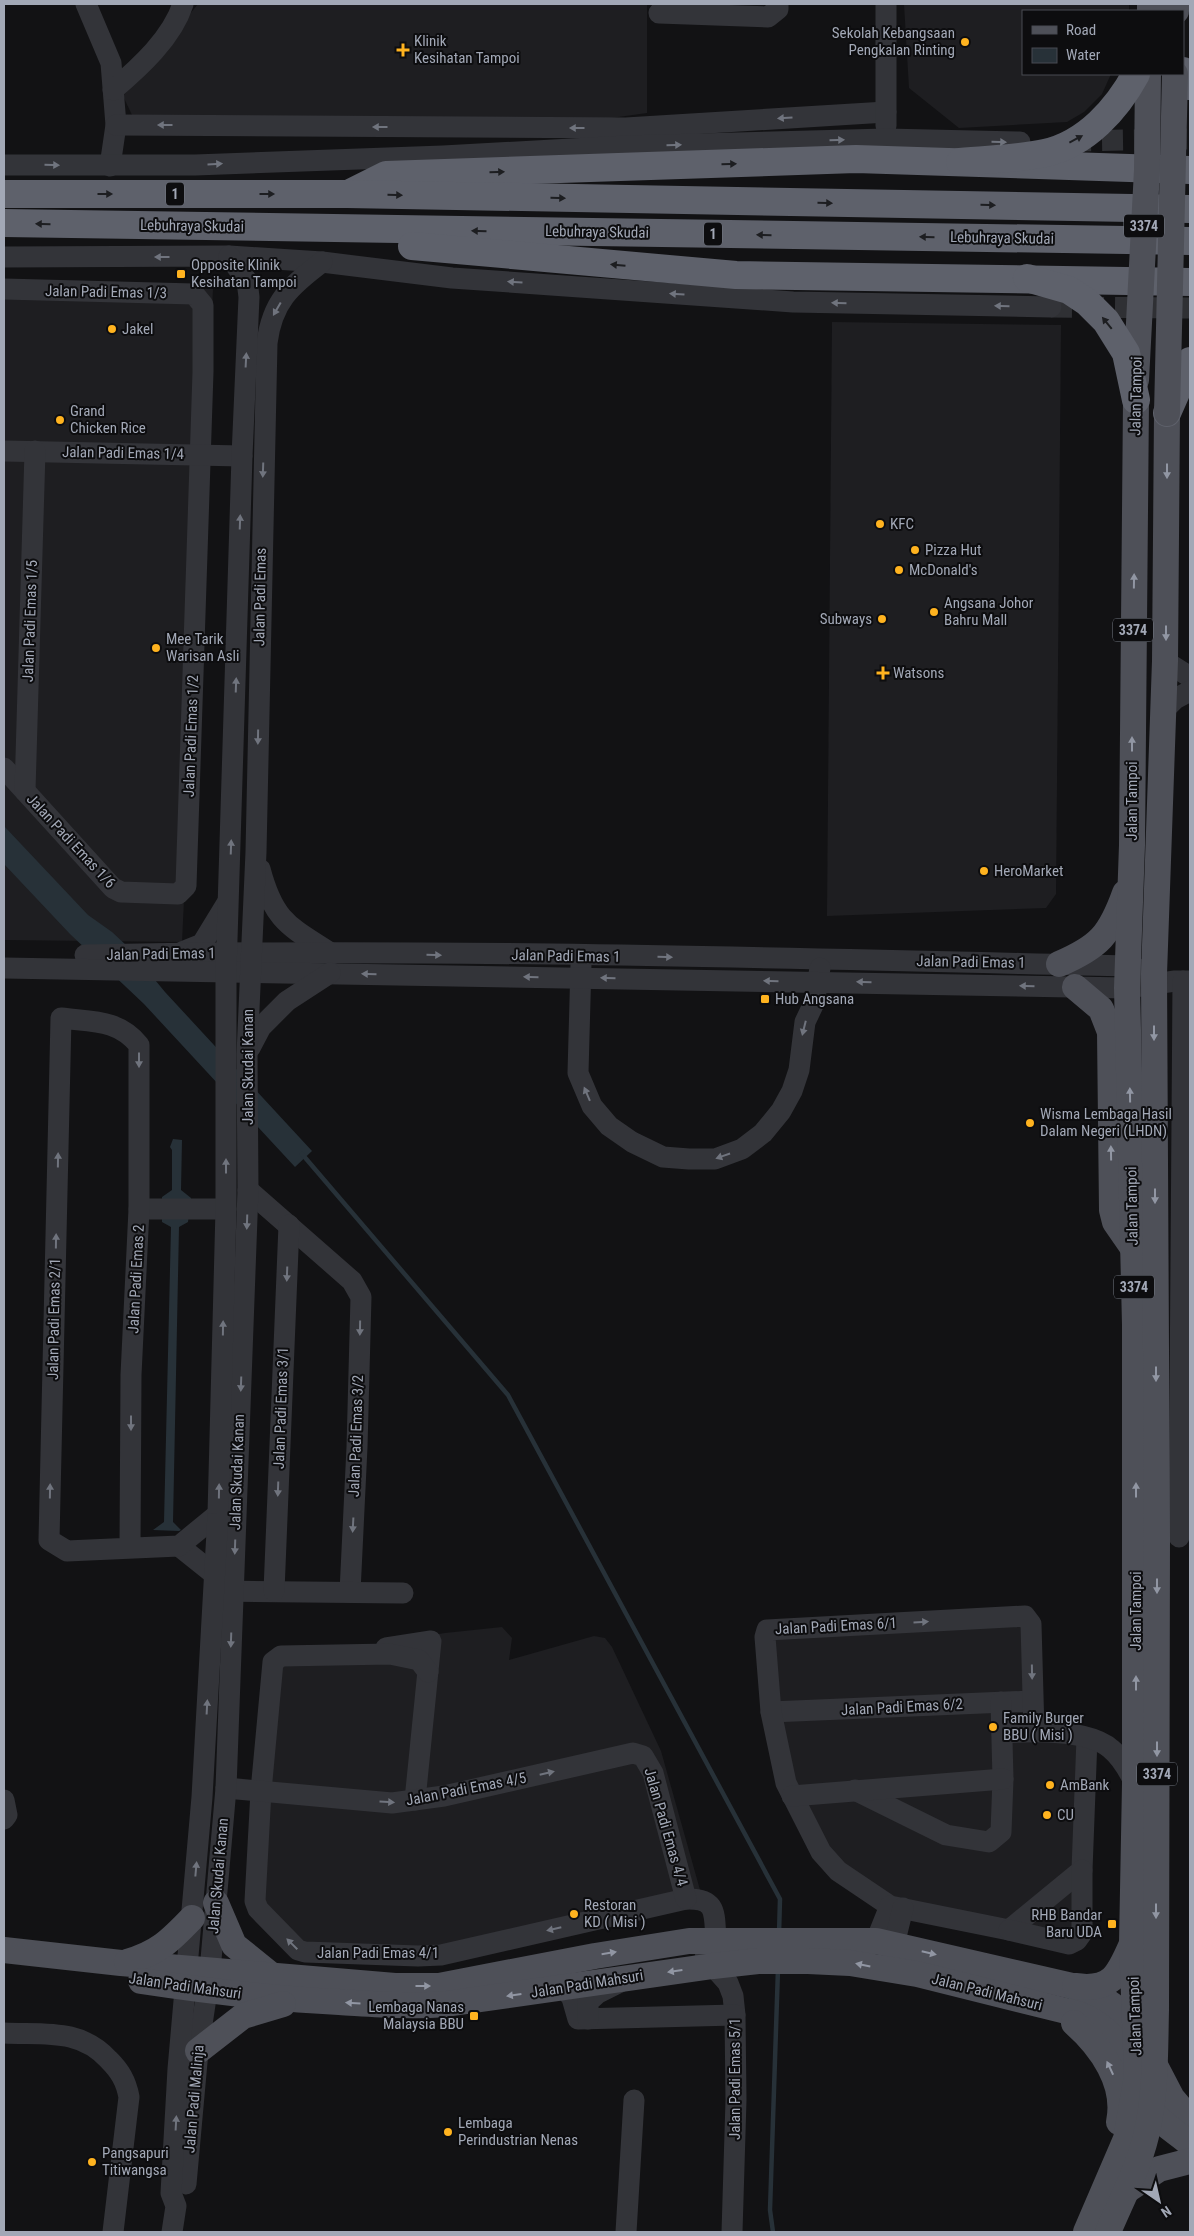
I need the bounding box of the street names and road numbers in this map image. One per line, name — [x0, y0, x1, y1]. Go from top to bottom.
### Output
road number: 1 — [166, 182, 184, 205]
road number: 3374 — [1124, 215, 1164, 238]
street label: Lebuhraya Skudai — [140, 216, 244, 236]
street label: Lebuhraya Skudai — [545, 222, 649, 242]
road number: 1 — [704, 222, 722, 245]
street label: Lebuhraya Skudai — [950, 228, 1054, 248]
street label: Jalan Padi Emas 1/3 — [45, 282, 167, 302]
street label: Jalan Tampoi — [1126, 356, 1146, 436]
street label: Jalan Padi Emas 1/4 — [62, 443, 184, 463]
street label: Jalan Padi Emas — [250, 548, 270, 646]
street label: Jalan Padi Emas 1/5 — [19, 560, 41, 682]
road number: 3374 — [1113, 618, 1153, 642]
street label: Jalan Padi Emas 1/2 — [180, 675, 202, 797]
street label: Jalan Tampoi — [1123, 761, 1141, 841]
street label: Jalan Padi Emas 1/6 — [23, 790, 119, 892]
street label: Jalan Padi Emas 1 — [106, 944, 216, 964]
street label: Jalan Padi Emas 1 — [511, 946, 621, 966]
street label: Jalan Padi Emas 1 — [916, 952, 1026, 972]
street label: Jalan Skudai Kanan — [239, 1009, 257, 1125]
street label: Jalan Tampoi — [1122, 1166, 1142, 1246]
street label: Jalan Padi Emas 2 — [124, 1224, 148, 1334]
street label: Jalan Padi Emas 2/1 — [44, 1258, 64, 1380]
road number: 3374 — [1114, 1275, 1154, 1298]
street label: Jalan Padi Emas 3/1 — [270, 1347, 292, 1469]
street label: Jalan Padi Emas 3/2 — [345, 1375, 367, 1497]
street label: Jalan Skudai Kanan — [226, 1414, 248, 1530]
street label: Jalan Tampoi — [1127, 1571, 1145, 1651]
street label: Jalan Padi Emas 6/1 — [775, 1614, 897, 1638]
street label: Jalan Padi Emas 6/2 — [841, 1695, 963, 1719]
road number: 3374 — [1137, 1762, 1177, 1786]
street label: Jalan Padi Emas 4/4 — [641, 1766, 691, 1888]
street label: Jalan Padi Emas 4/5 — [404, 1769, 528, 1809]
street label: Jalan Skudai Kanan — [204, 1817, 232, 1935]
street label: Jalan Padi Emas 4/1 — [317, 1944, 439, 1962]
street label: Jalan Padi Mahsuri — [530, 1966, 644, 2002]
street label: Jalan Padi Mahsuri — [128, 1969, 242, 2003]
street label: Jalan Padi Mahsuri — [930, 1970, 1044, 2014]
street label: Jalan Tampoi — [1125, 1976, 1145, 2056]
street label: Jalan Padi Emas 5/1 — [726, 2018, 744, 2140]
street label: Jalan Padi Malinja — [180, 2044, 208, 2154]

